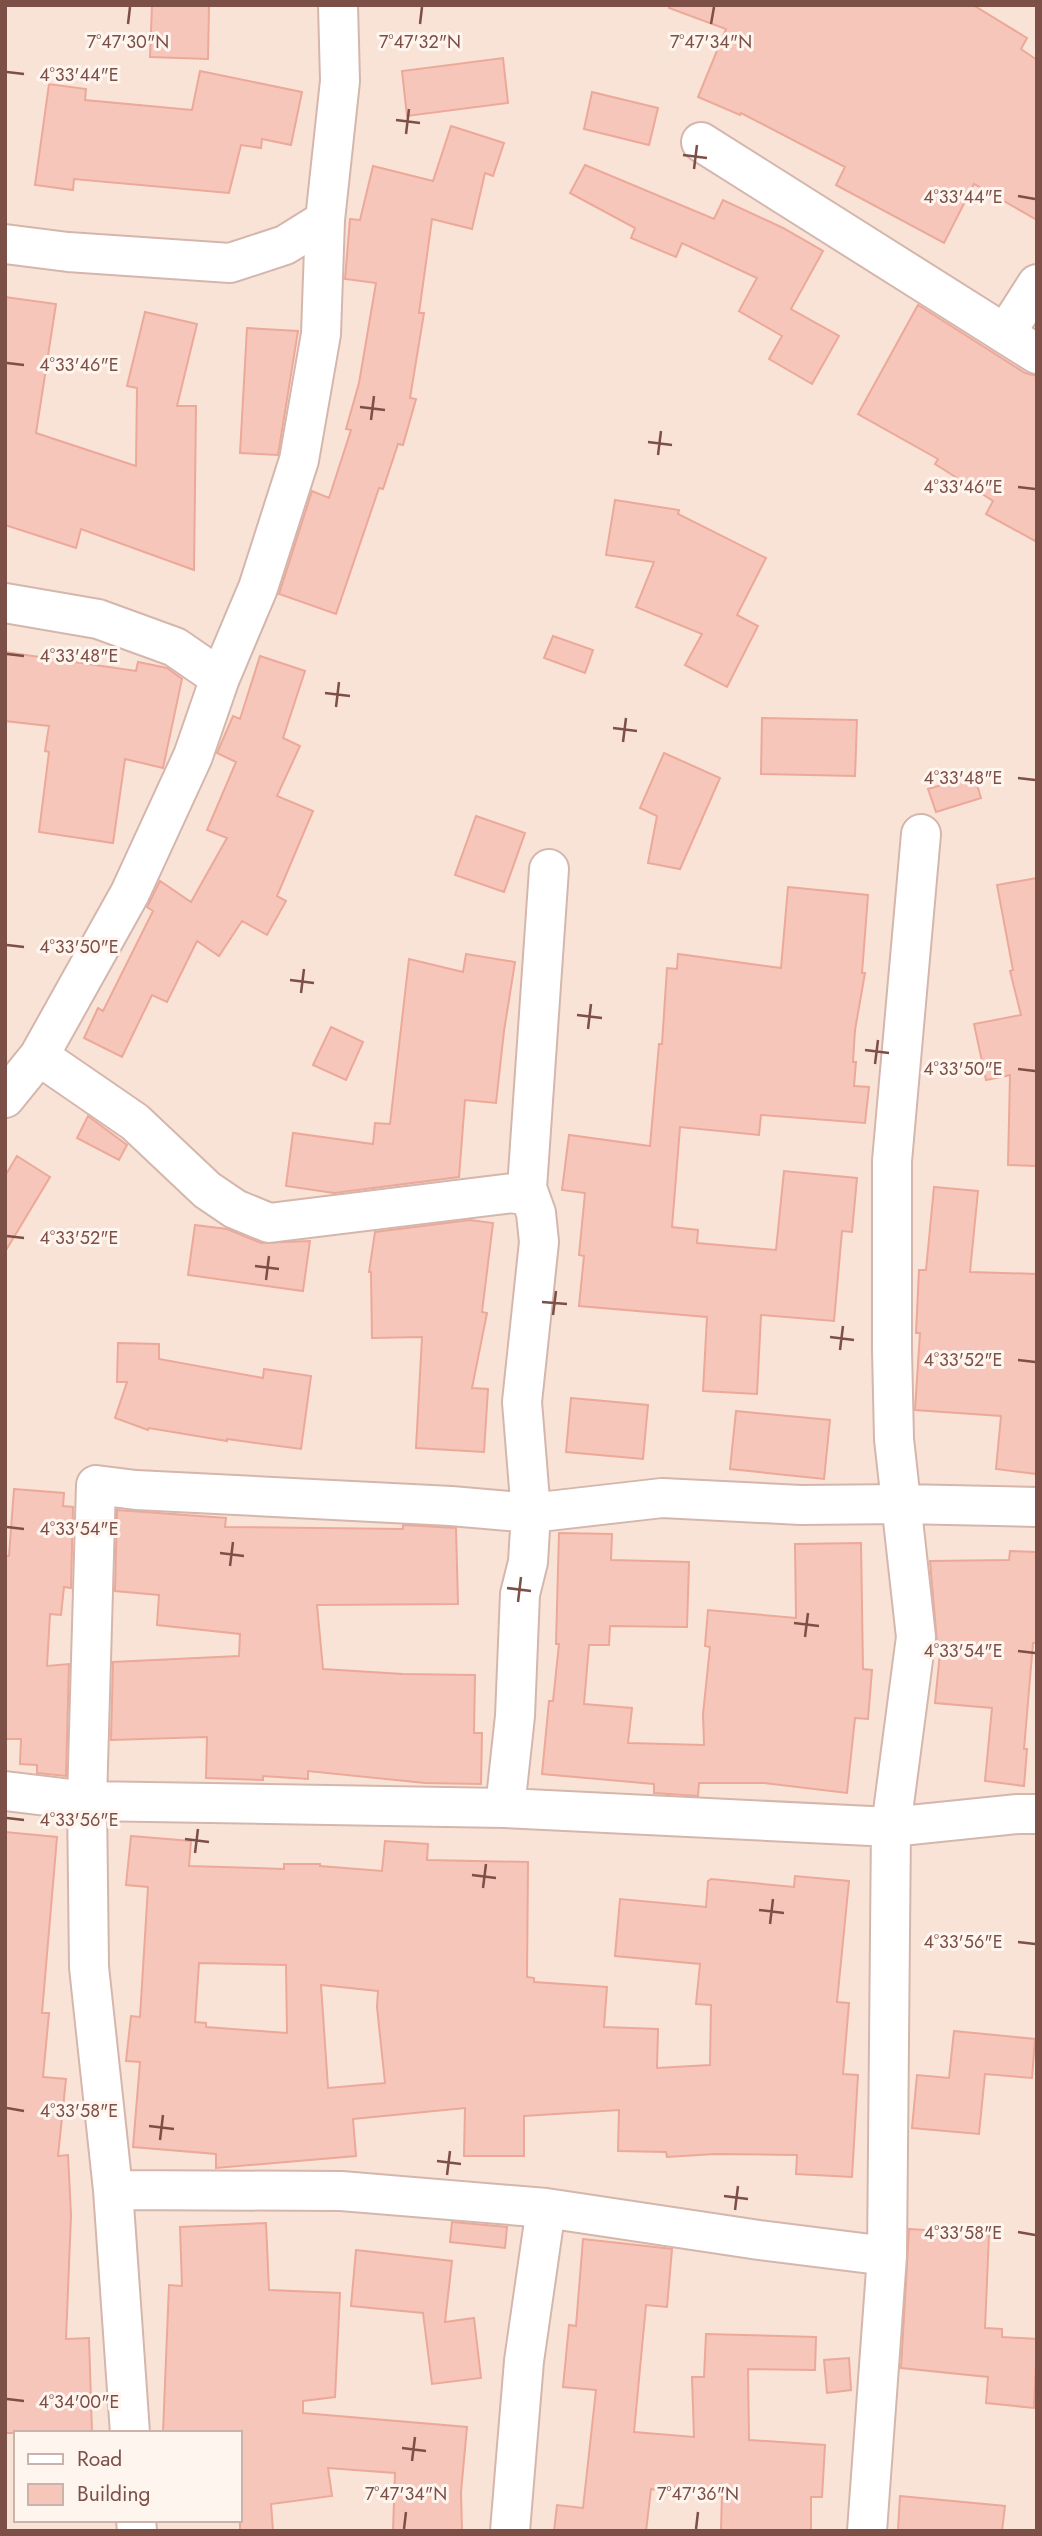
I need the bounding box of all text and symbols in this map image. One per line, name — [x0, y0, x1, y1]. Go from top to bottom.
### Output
text: 7°47'30"N — [87, 29, 169, 55]
text: 7°47'32"N — [379, 29, 461, 55]
text: 7°47'34"N — [670, 29, 752, 55]
text: 4°33'44"E — [39, 62, 119, 88]
text: 4°33'44"E — [923, 184, 1003, 210]
text: 4°33'46"E — [39, 352, 119, 378]
text: 4°33'46"E — [923, 474, 1003, 500]
text: 4°33'48"E — [40, 643, 118, 669]
text: 4°33'48"E — [924, 765, 1002, 791]
text: 4°33'50"E — [39, 934, 119, 960]
text: 4°33'50"E — [923, 1056, 1003, 1082]
text: 4°33'52"E — [40, 1225, 118, 1251]
text: 4°33'52"E — [924, 1347, 1002, 1373]
text: 4°33'54"E — [39, 1516, 119, 1542]
text: 4°33'54"E — [923, 1638, 1003, 1664]
text: 4°33'56"E — [39, 1807, 119, 1833]
text: 4°33'56"E — [923, 1929, 1003, 1955]
text: 4°33'58"E — [40, 2098, 118, 2124]
text: 4°33'58"E — [924, 2220, 1002, 2246]
text: 4°34'00"E — [39, 2389, 119, 2415]
legend — [14, 2431, 242, 2522]
text: Road — [77, 2444, 122, 2474]
text: Building — [77, 2479, 150, 2509]
text: 7°47'34"N — [365, 2481, 447, 2507]
text: 7°47'36"N — [657, 2481, 739, 2507]

